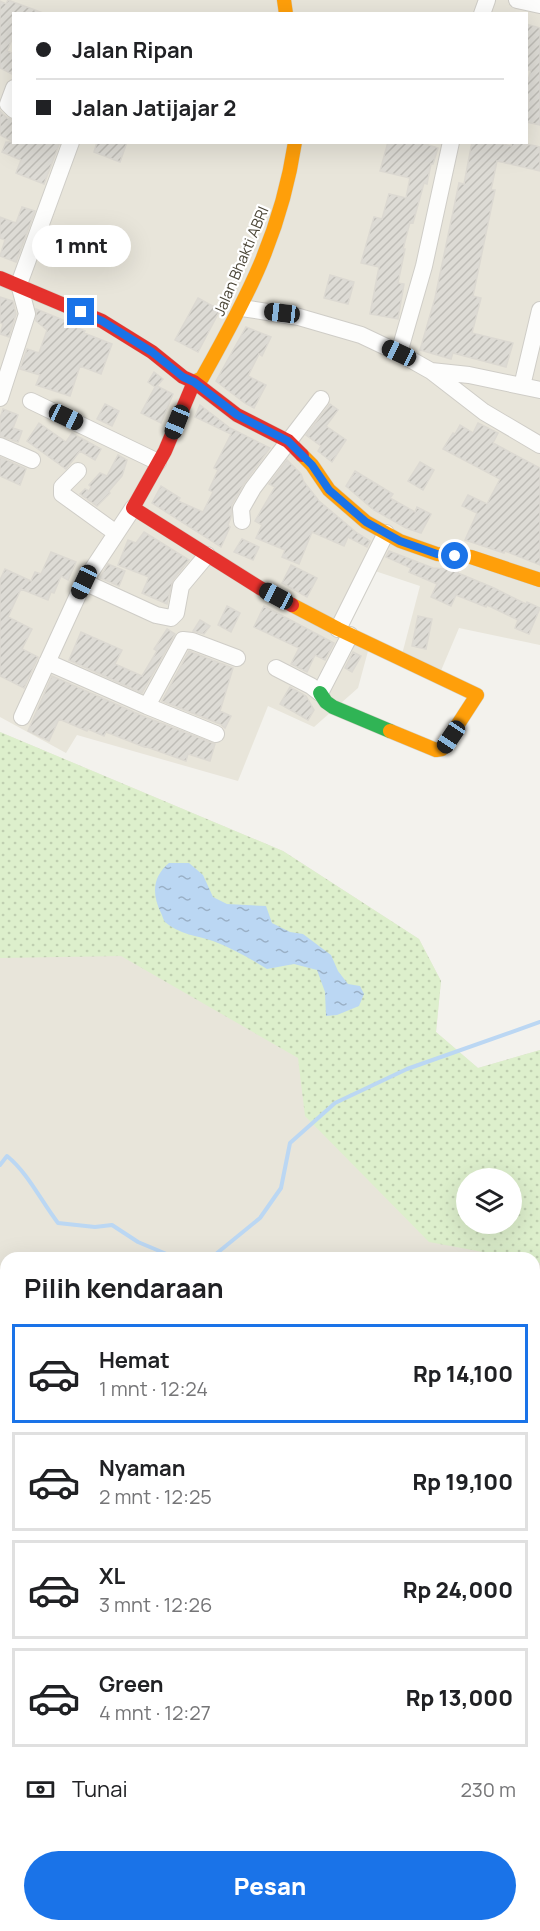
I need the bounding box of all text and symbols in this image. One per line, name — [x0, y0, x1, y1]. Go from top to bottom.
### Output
text: Jalan Ripan — [72, 35, 193, 65]
text: Jalan Jatijajar 2 — [72, 93, 236, 123]
street label: Jalan Bhakti ABRI — [208, 203, 274, 319]
callout: 1 mnt — [32, 225, 130, 267]
text: 1 mnt — [55, 232, 108, 259]
route end — [67, 298, 94, 325]
car — [263, 302, 301, 324]
car — [379, 337, 419, 369]
car — [46, 401, 86, 433]
car — [162, 402, 192, 442]
route start — [441, 542, 468, 569]
car — [68, 562, 100, 602]
car — [256, 580, 296, 612]
car — [433, 717, 469, 757]
map controls — [456, 1168, 522, 1234]
button: layers — [456, 1168, 522, 1234]
text: Pilih kendaraan — [24, 1269, 224, 1306]
text: Hemat — [99, 1345, 170, 1375]
icon: car — [27, 1347, 81, 1401]
text: Rp 14,100 — [413, 1359, 513, 1389]
text: 1 mnt · 12:24 — [99, 1375, 208, 1402]
text: Nyaman — [99, 1453, 186, 1483]
icon: car — [27, 1455, 81, 1509]
text: Rp 19,100 — [413, 1467, 513, 1497]
text: 2 mnt · 12:25 — [99, 1483, 212, 1510]
text: XL — [99, 1561, 125, 1591]
icon: car — [27, 1563, 81, 1617]
text: Rp 24,000 — [403, 1575, 513, 1605]
text: 3 mnt · 12:26 — [99, 1591, 212, 1618]
text: Green — [99, 1669, 164, 1699]
icon: car — [27, 1671, 81, 1725]
text: Rp 13,000 — [406, 1683, 513, 1713]
text: 4 mnt · 12:27 — [99, 1699, 211, 1726]
icon: cash — [24, 1773, 57, 1806]
text: Tunai — [72, 1774, 128, 1804]
text: 230 m — [460, 1776, 516, 1803]
button: Pesan — [24, 1851, 516, 1920]

